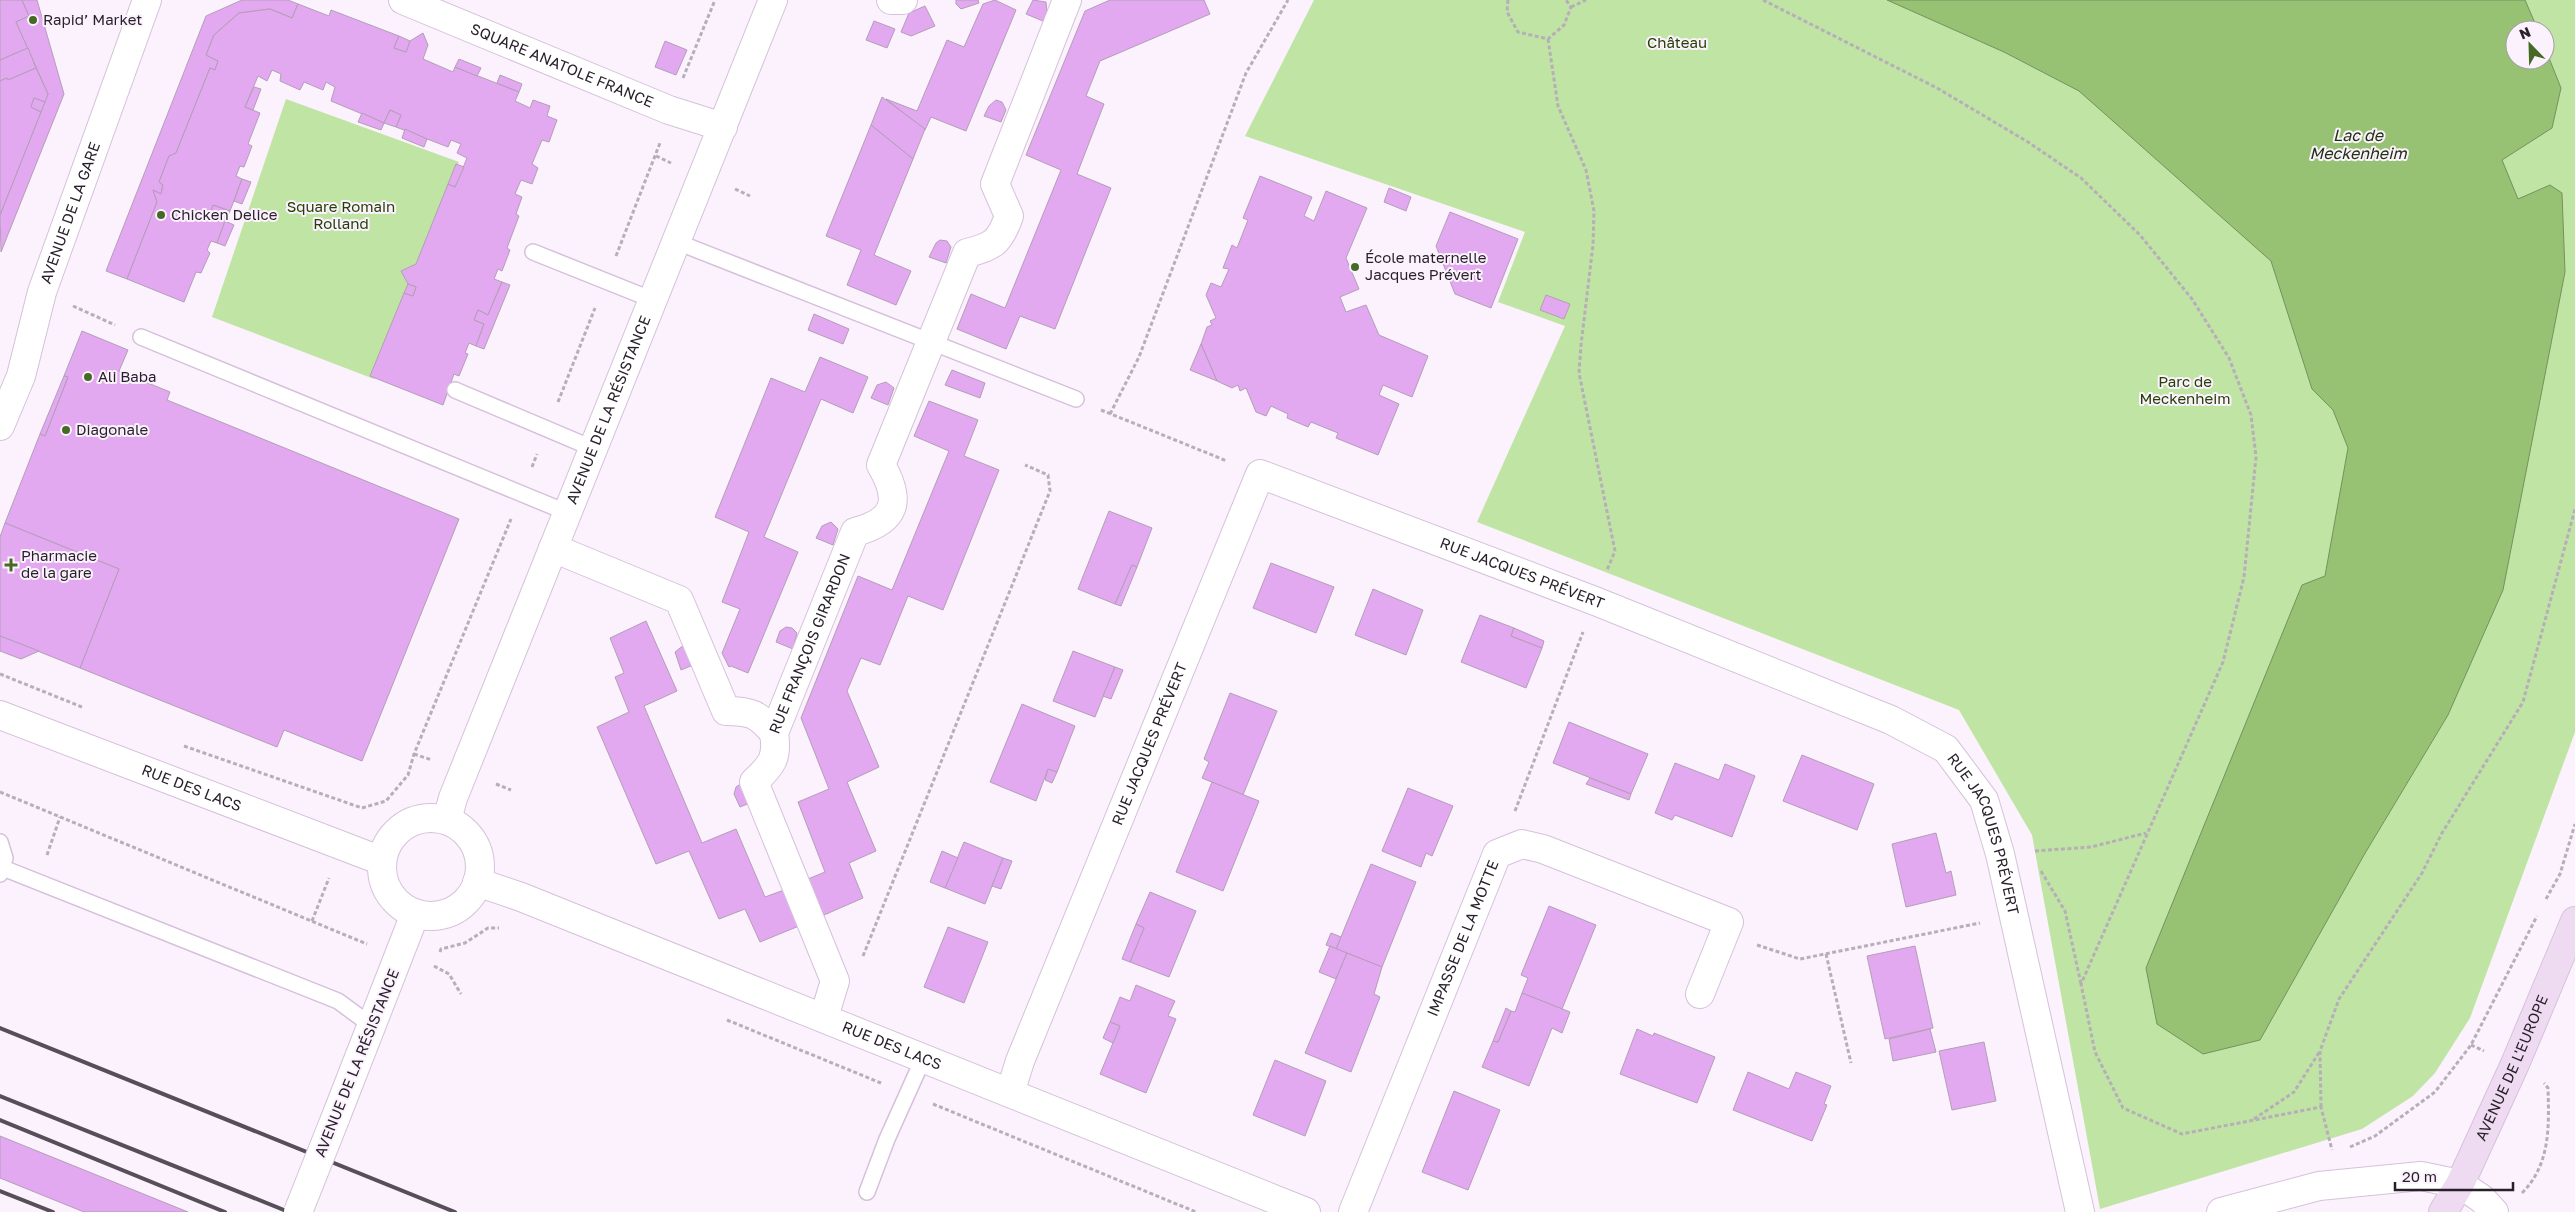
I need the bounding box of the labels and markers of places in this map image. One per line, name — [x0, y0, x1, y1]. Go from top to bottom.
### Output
place label: Rapid’ Market — [43, 10, 142, 28]
marker: Rapid’ Market — [27, 14, 39, 26]
place label: Chicken Delice — [171, 205, 278, 223]
marker: Chicken Delice — [155, 209, 167, 221]
place label: École maternelle Jacques Prévert — [1365, 248, 1487, 283]
marker: École maternelle Jacques Prévert — [1349, 261, 1361, 273]
place label: Ali Baba — [98, 367, 157, 385]
marker: Ali Baba — [82, 371, 94, 383]
place label: Diagonale — [76, 420, 149, 438]
marker: Diagonale — [60, 424, 72, 436]
place label: Pharmacie de la gare — [21, 546, 97, 581]
marker: Pharmacie de la gare — [5, 559, 17, 571]

